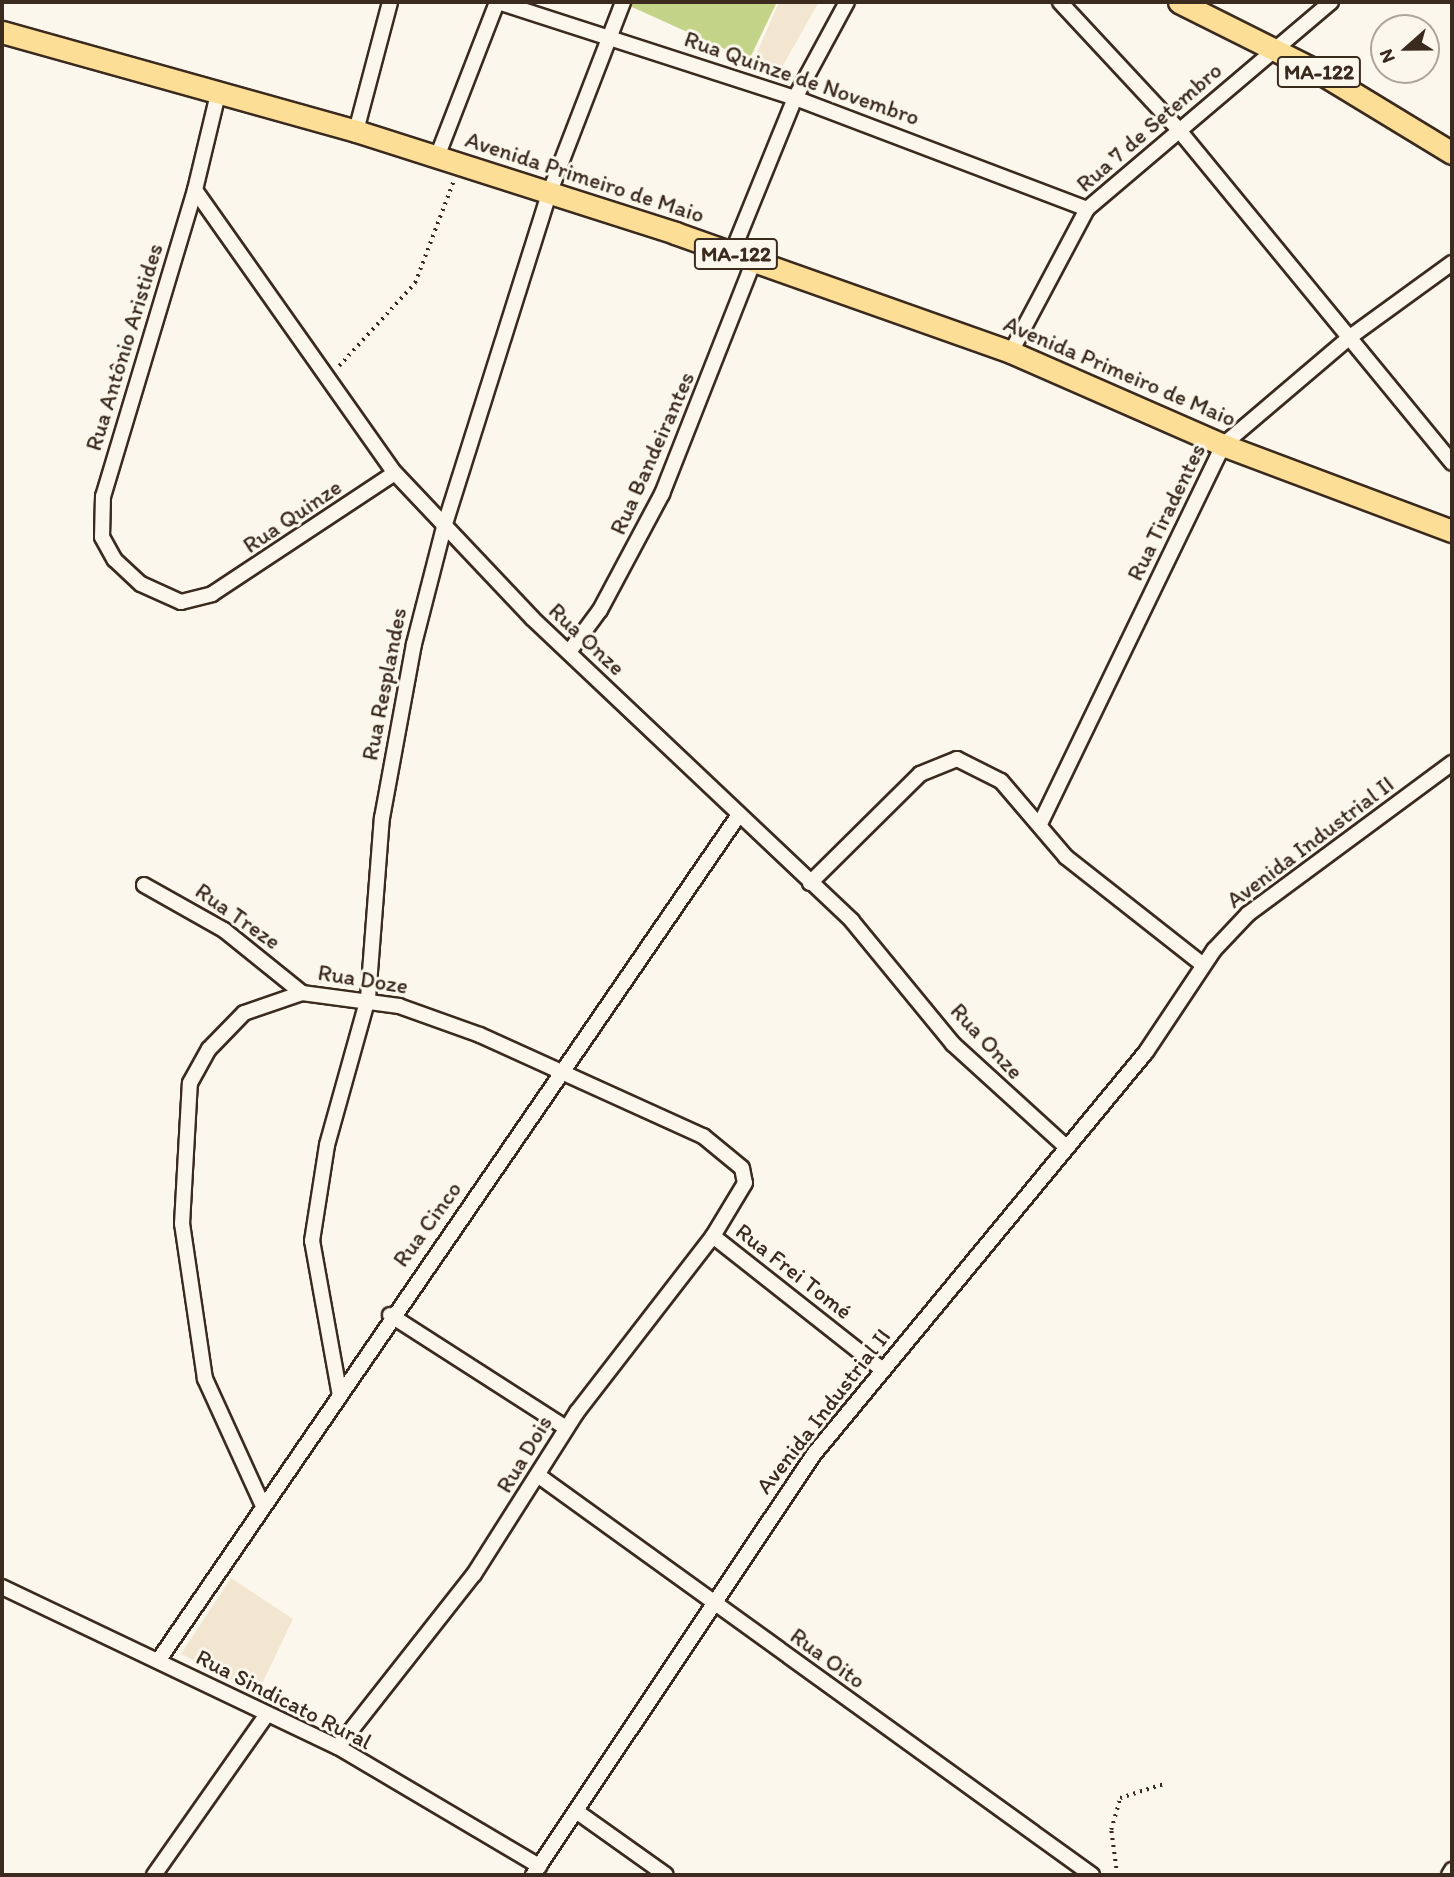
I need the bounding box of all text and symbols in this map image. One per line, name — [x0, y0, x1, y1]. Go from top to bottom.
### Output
north arrow — [1370, 14, 1440, 84]
street label: Rua Quinze de Novembro — [681, 25, 923, 131]
text: N — [1374, 46, 1400, 66]
road number: MA-122 — [1275, 55, 1363, 90]
street label: Rua 7 de Setembro — [1071, 56, 1227, 198]
street label: Avenida Primeiro de Maio — [462, 125, 708, 229]
road number: MA-122 — [692, 236, 780, 272]
street label: Rua Antônio Aristides — [79, 240, 169, 454]
street label: Avenida Primeiro de Maio — [1000, 310, 1240, 432]
street label: Rua Bandeirantes — [604, 367, 700, 539]
street label: Rua Tiradentes — [1121, 439, 1211, 585]
street label: Rua Quinze — [237, 473, 347, 559]
street label: Rua Onze — [543, 597, 631, 681]
street label: Rua Resplandes — [356, 606, 412, 762]
street label: Avenida Industrial II — [1221, 770, 1399, 914]
street label: Rua Treze — [191, 877, 285, 955]
street label: Rua Doze — [316, 958, 410, 1000]
street label: Rua Onze — [945, 997, 1029, 1085]
street label: Rua Cinco — [387, 1176, 467, 1272]
street label: Rua Frei Tomé — [731, 1217, 857, 1325]
street label: Avenida Industrial II — [750, 1323, 896, 1499]
street label: Rua Dois — [490, 1410, 558, 1498]
street label: Rua Oito — [785, 1622, 871, 1694]
street label: Rua Sindicato Rural — [191, 1642, 377, 1756]

